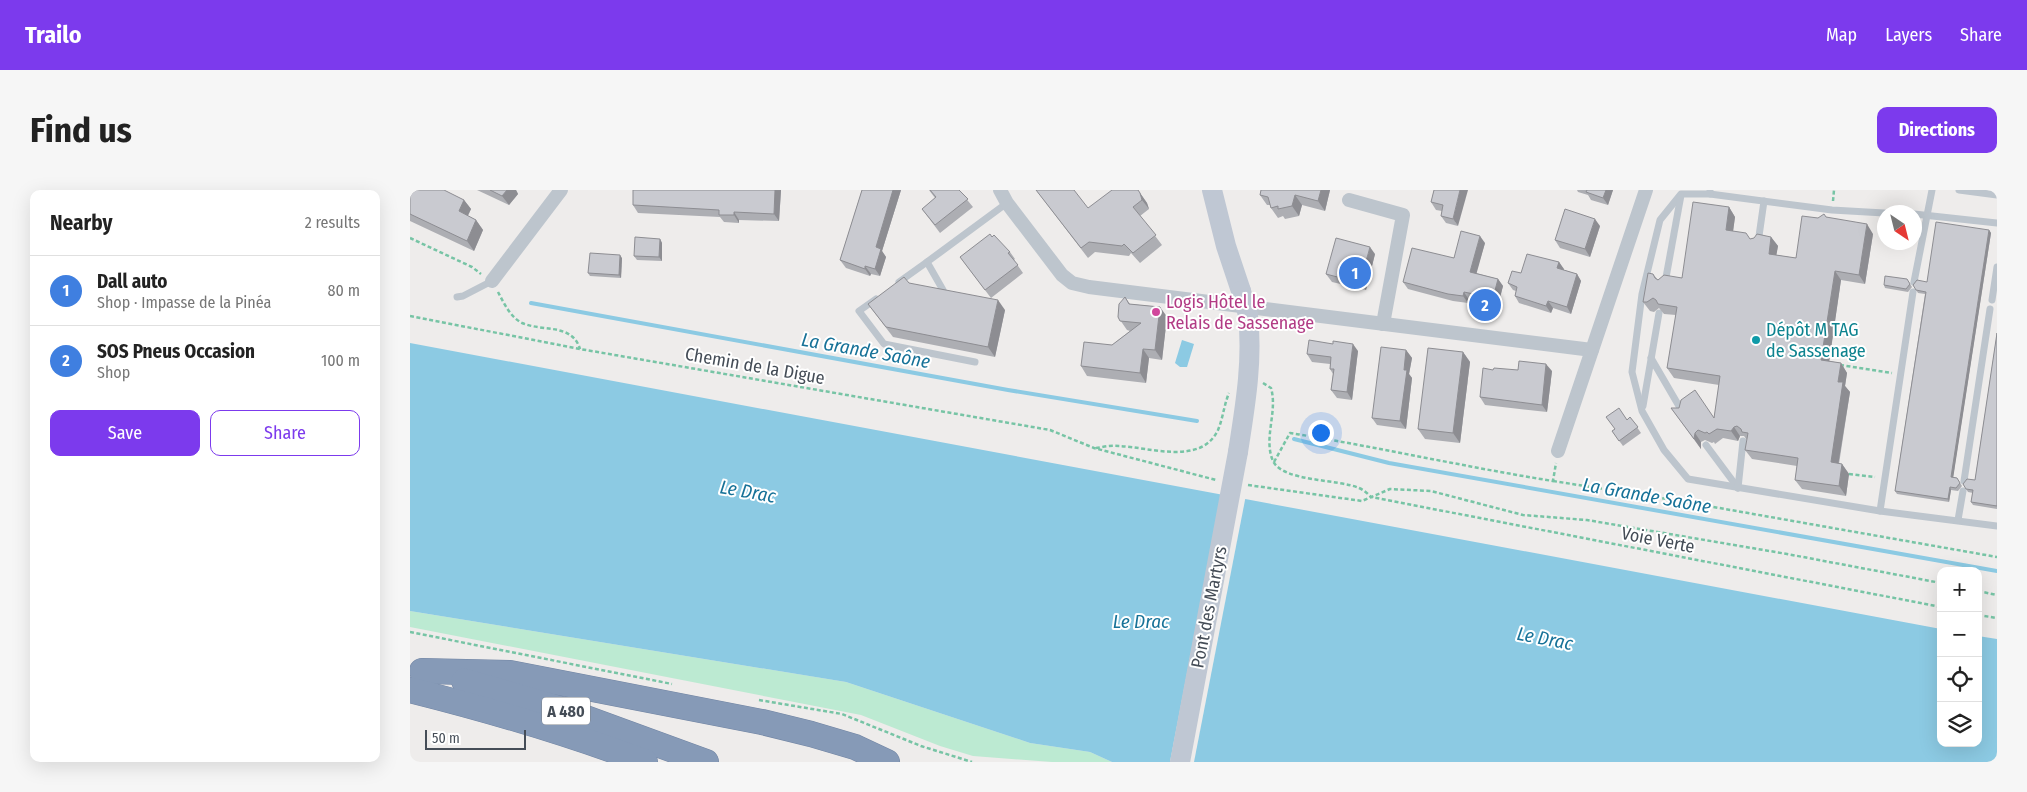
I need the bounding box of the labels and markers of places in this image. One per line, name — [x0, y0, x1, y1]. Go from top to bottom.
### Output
pin: 1 — [1339, 254, 1371, 292]
pin: 2 — [1469, 286, 1501, 324]
place label: Logis Hôtel le Relais de Sassenage — [1166, 291, 1314, 334]
marker: Logis Hôtel le Relais de Sassenage — [1150, 306, 1162, 318]
place label: Dépôt M TAG de Sassenage — [1766, 319, 1866, 362]
marker: Dépôt M TAG de Sassenage — [1750, 334, 1762, 346]

